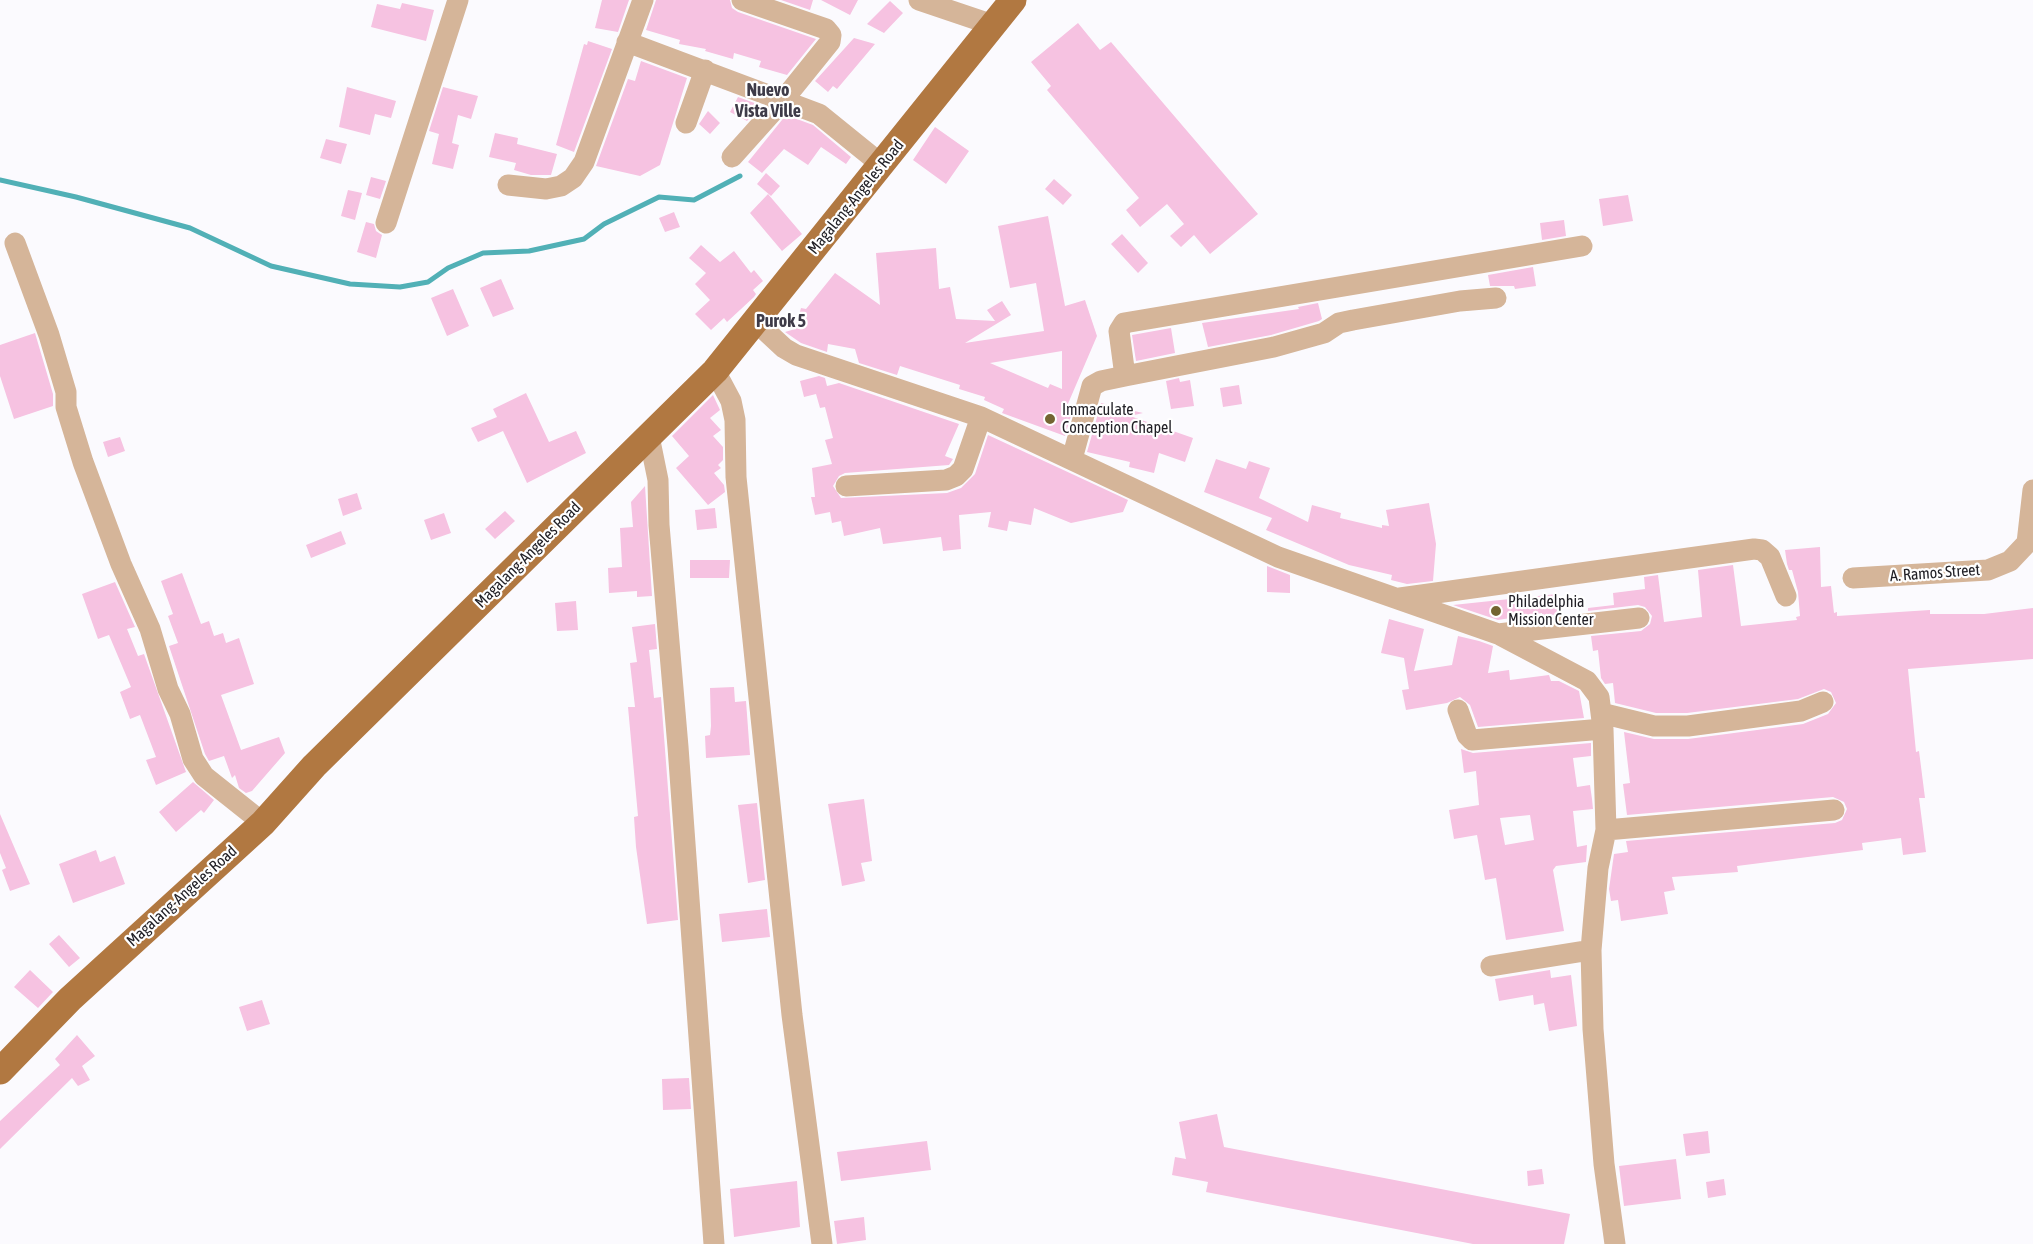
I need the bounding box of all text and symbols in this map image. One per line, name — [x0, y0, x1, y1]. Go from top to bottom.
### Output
district label: Nuevo Vista Ville — [735, 79, 801, 122]
street label: Magalang-Angeles Road — [804, 136, 908, 258]
district label: Purok 5 — [756, 310, 806, 332]
place label: Immaculate Conception Chapel — [1062, 400, 1172, 438]
marker: Immaculate Conception Chapel — [1043, 412, 1057, 426]
street label: Magalang-Angeles Road — [471, 498, 585, 612]
street label: A. Ramos Street — [1889, 560, 1981, 586]
place label: Philadelphia Mission Center — [1508, 592, 1594, 630]
marker: Philadelphia Mission Center — [1489, 604, 1503, 618]
street label: Magalang-Angeles Road — [123, 841, 241, 951]

